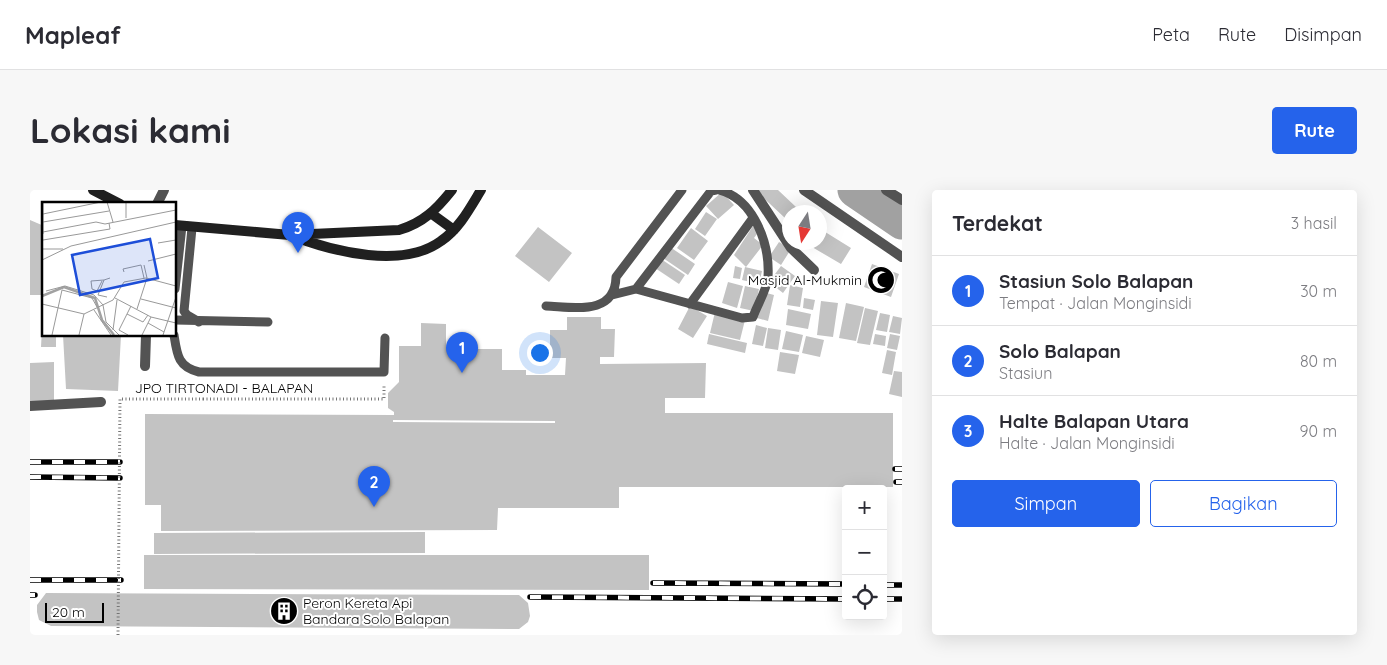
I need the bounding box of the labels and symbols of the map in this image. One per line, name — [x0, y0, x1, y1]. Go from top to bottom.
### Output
inset map — [42, 202, 176, 336]
north arrow — [782, 205, 827, 250]
pin: 3 — [282, 212, 314, 253]
mosque icon: Masjid Al-Mukmin — [866, 265, 896, 295]
place label: Masjid Al-Mukmin — [748, 271, 862, 289]
pin: 1 — [446, 332, 478, 373]
your location — [527, 340, 553, 366]
street label: JPO TIRTONADI - BALAPAN — [135, 379, 313, 397]
pin: 2 — [358, 466, 390, 507]
place label: Peron Kereta Api Bandara Solo Balapan — [303, 594, 449, 628]
building icon: Peron Kereta Api Bandara Solo Balapan — [269, 596, 299, 626]
scale bar — [45, 600, 104, 623]

